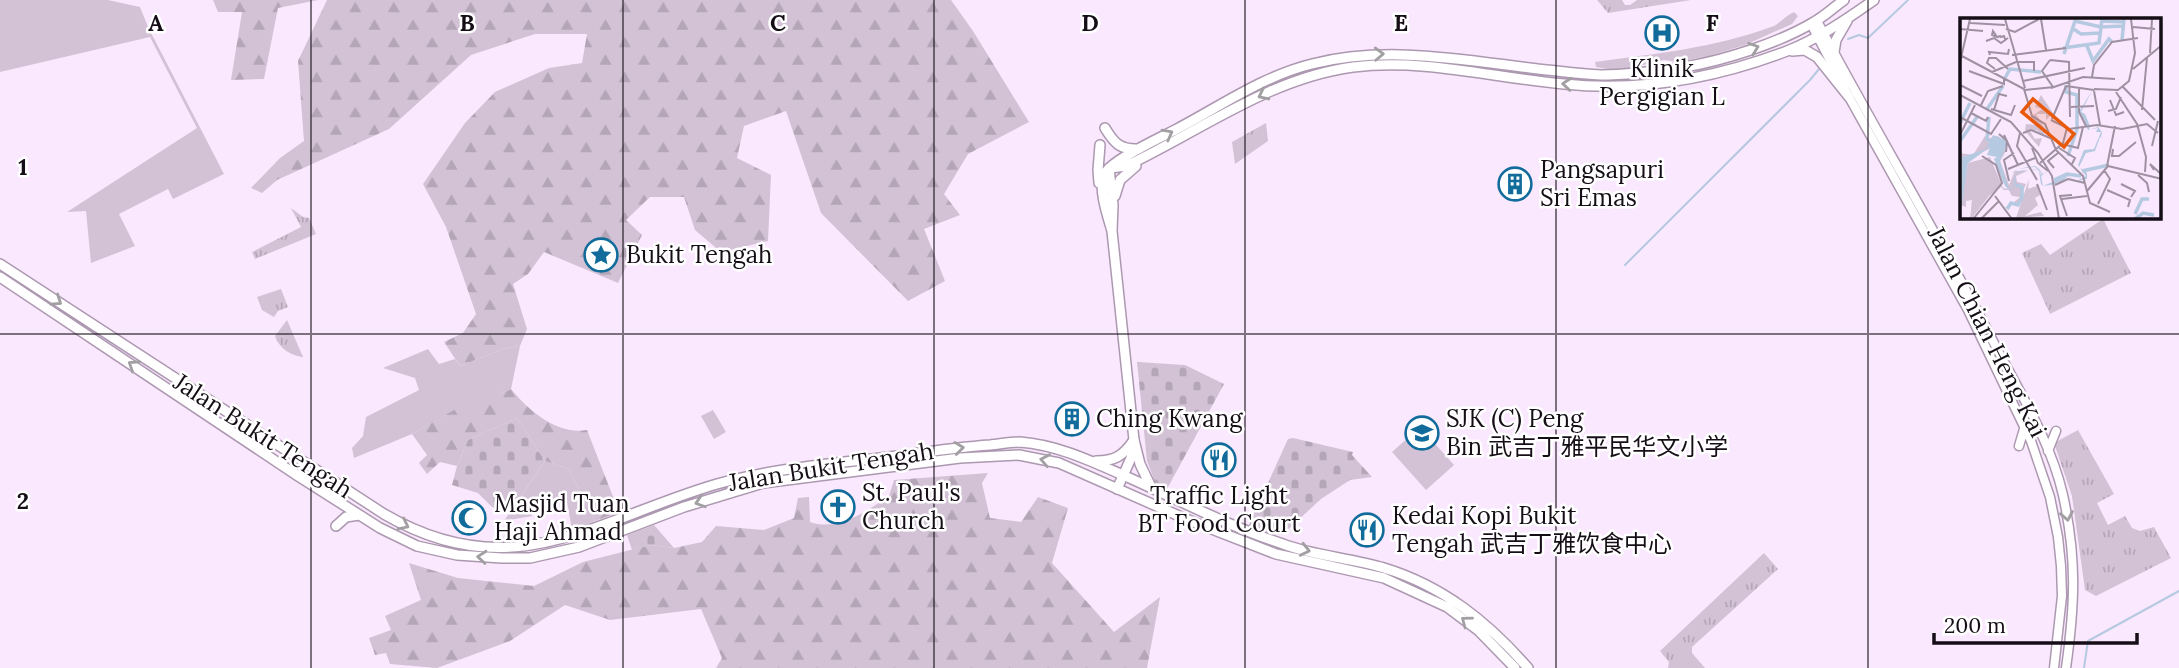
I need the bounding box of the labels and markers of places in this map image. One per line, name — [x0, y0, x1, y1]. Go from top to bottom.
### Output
hospital icon: Klinik Pergigian L — [1643, 14, 1681, 52]
place label: Klinik Pergigian L — [1599, 53, 1725, 112]
place label: Pangsapuri Sri Emas — [1540, 154, 1664, 213]
building icon: Pangsapuri Sri Emas — [1496, 165, 1534, 203]
place icon: Bukit Tengah — [582, 236, 620, 274]
place label: Bukit Tengah — [626, 239, 773, 270]
building icon: Ching Kwang — [1053, 400, 1091, 438]
place label: Ching Kwang — [1096, 403, 1243, 434]
place label: SJK (C) Peng Bin 武吉丁雅平民华文小学 — [1446, 403, 1728, 462]
school or university icon: SJK (C) Peng Bin 武吉丁雅平民华文小学 — [1403, 414, 1441, 452]
restaurant icon: Traffic Light BT Food Court — [1200, 441, 1238, 479]
place label: St. Paul's Church — [862, 477, 961, 536]
place label: Traffic Light BT Food Court — [1138, 480, 1301, 539]
place label: Masjid Tuan Haji Ahmad — [494, 488, 629, 547]
church icon: St. Paul's Church — [819, 488, 857, 526]
mosque icon: Masjid Tuan Haji Ahmad — [450, 499, 488, 537]
place label: Kedai Kopi Bukit Tengah 武吉丁雅饮食中心 — [1392, 500, 1672, 559]
restaurant icon: Kedai Kopi Bukit Tengah 武吉丁雅饮食中心 — [1348, 511, 1386, 549]

